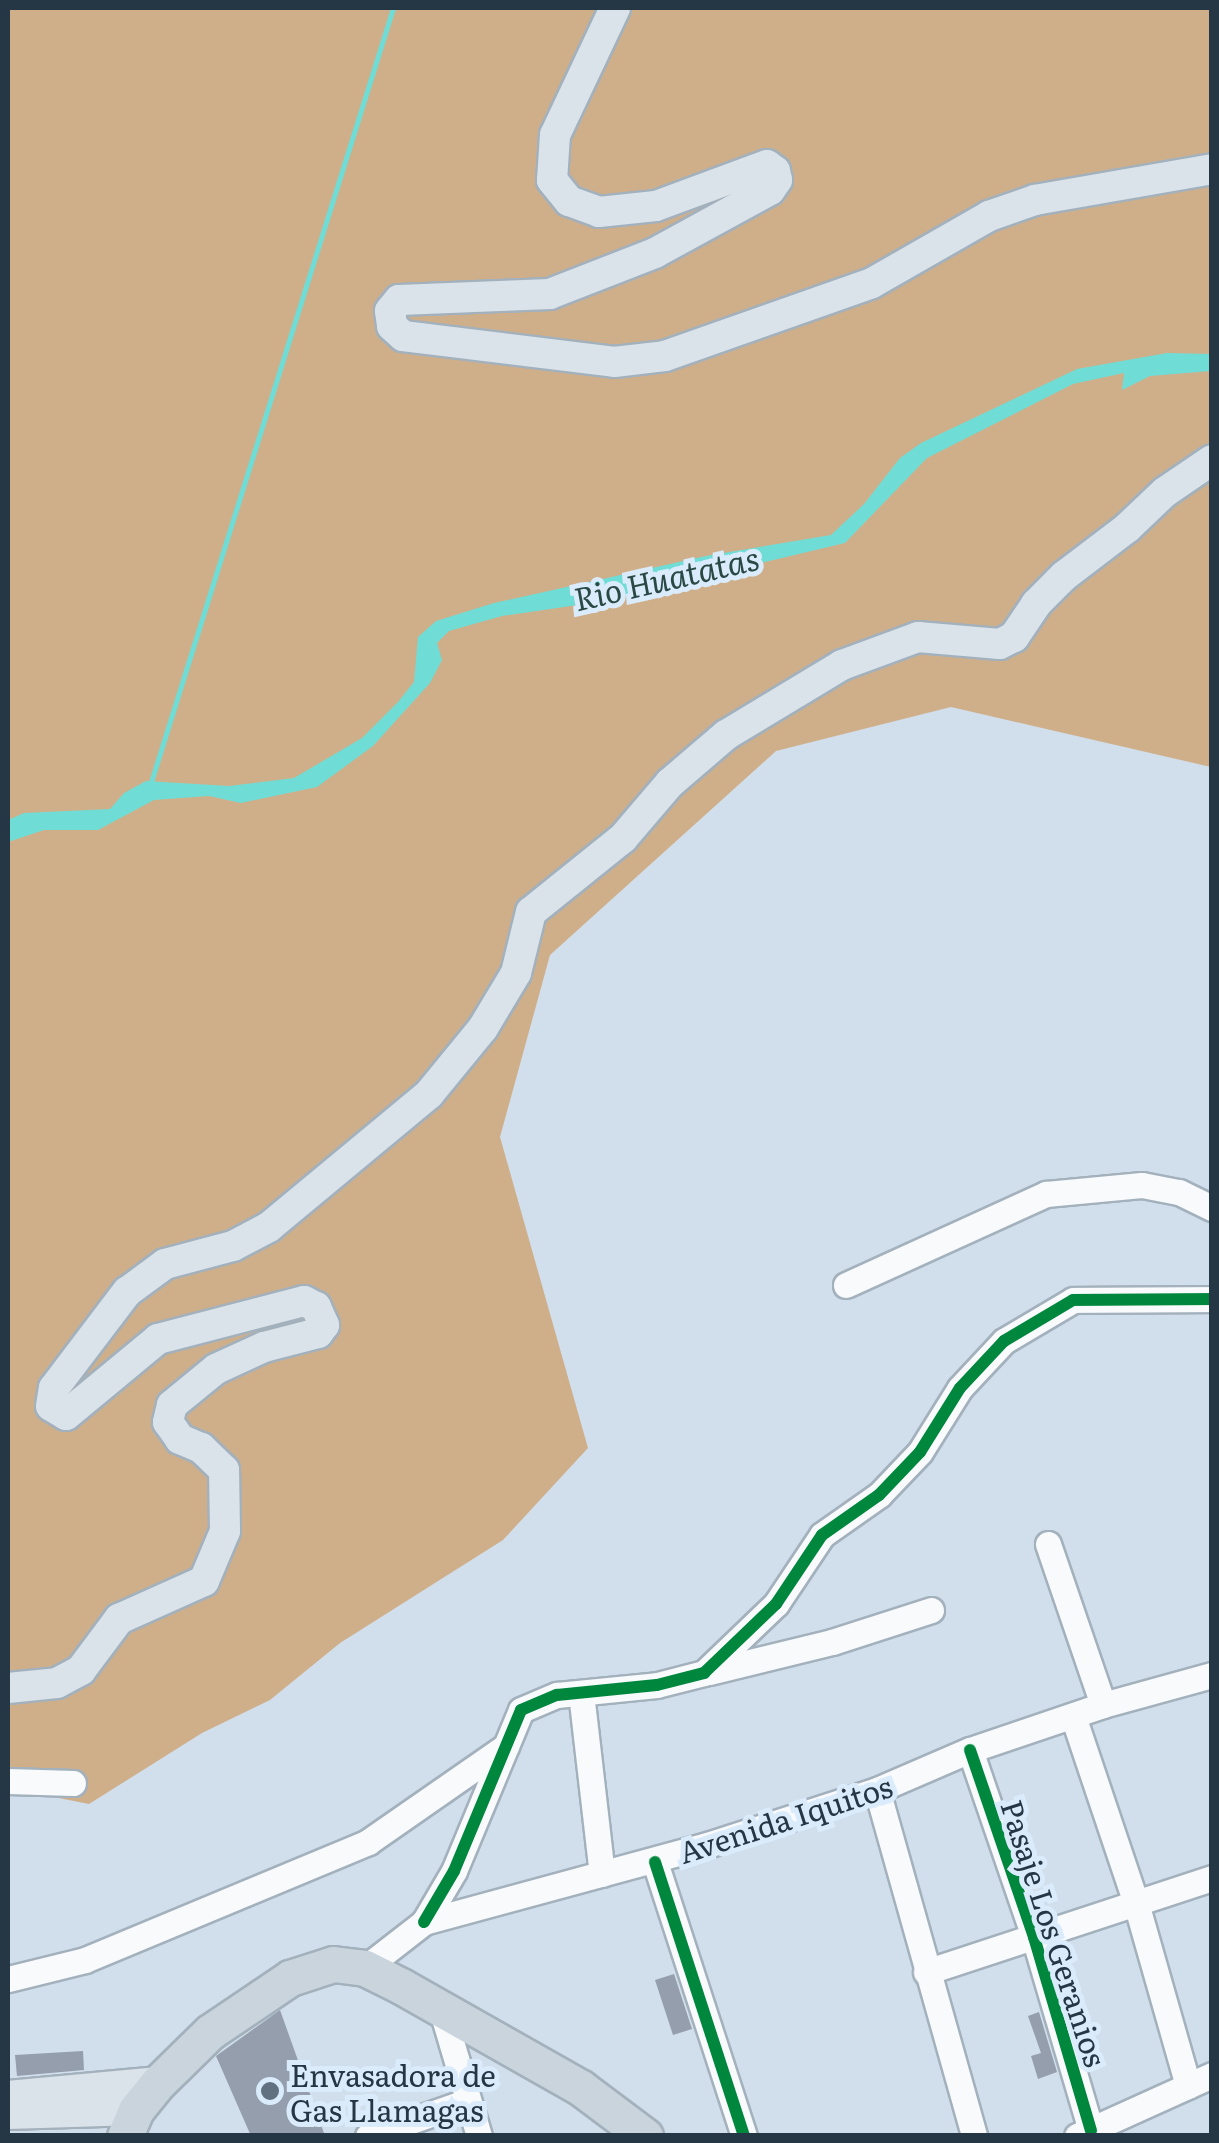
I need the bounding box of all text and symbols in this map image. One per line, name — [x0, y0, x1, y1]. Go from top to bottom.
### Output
water label: Rio Huatatas — [570, 537, 762, 617]
street label: Avenida Iquitos — [674, 1767, 896, 1869]
street label: Pasaje Los Geranios — [995, 1795, 1115, 2071]
place label: Envasadora de Gas Llamagas — [290, 2056, 496, 2126]
marker: Envasadora de Gas Llamagas — [259, 2080, 281, 2102]

